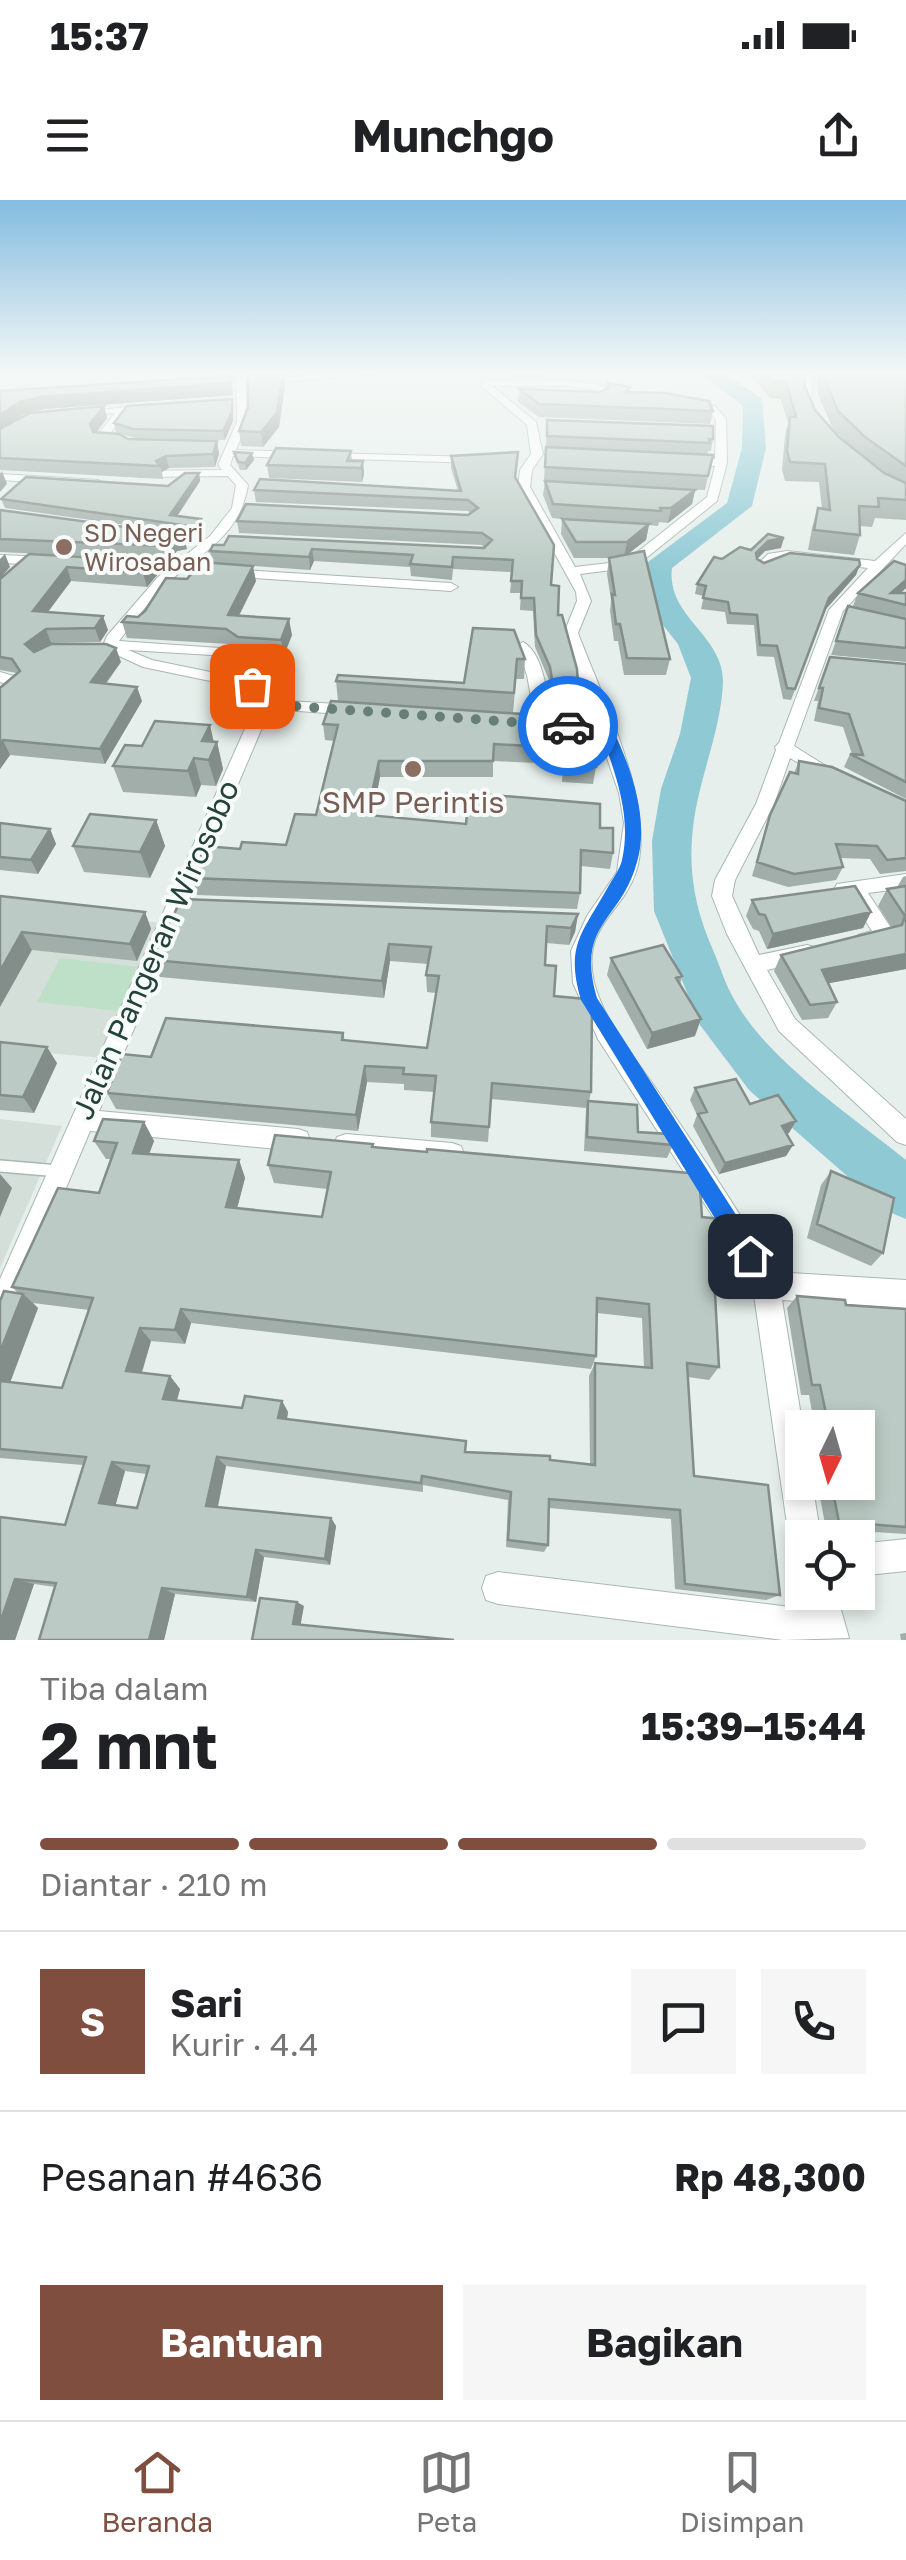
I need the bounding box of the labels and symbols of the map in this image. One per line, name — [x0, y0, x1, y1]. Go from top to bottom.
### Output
place label: SD Negeri Wirosaban — [84, 517, 211, 577]
marker: SD Negeri Wirosaban — [53, 536, 75, 558]
pin — [210, 644, 295, 729]
courier — [518, 676, 618, 776]
marker: SMP Perintis — [402, 758, 424, 780]
street label: Jalan Pangeran Wirosobo — [64, 774, 246, 1125]
place label: SMP Perintis — [322, 784, 504, 820]
pin — [708, 1214, 793, 1299]
north arrow — [785, 1410, 875, 1500]

